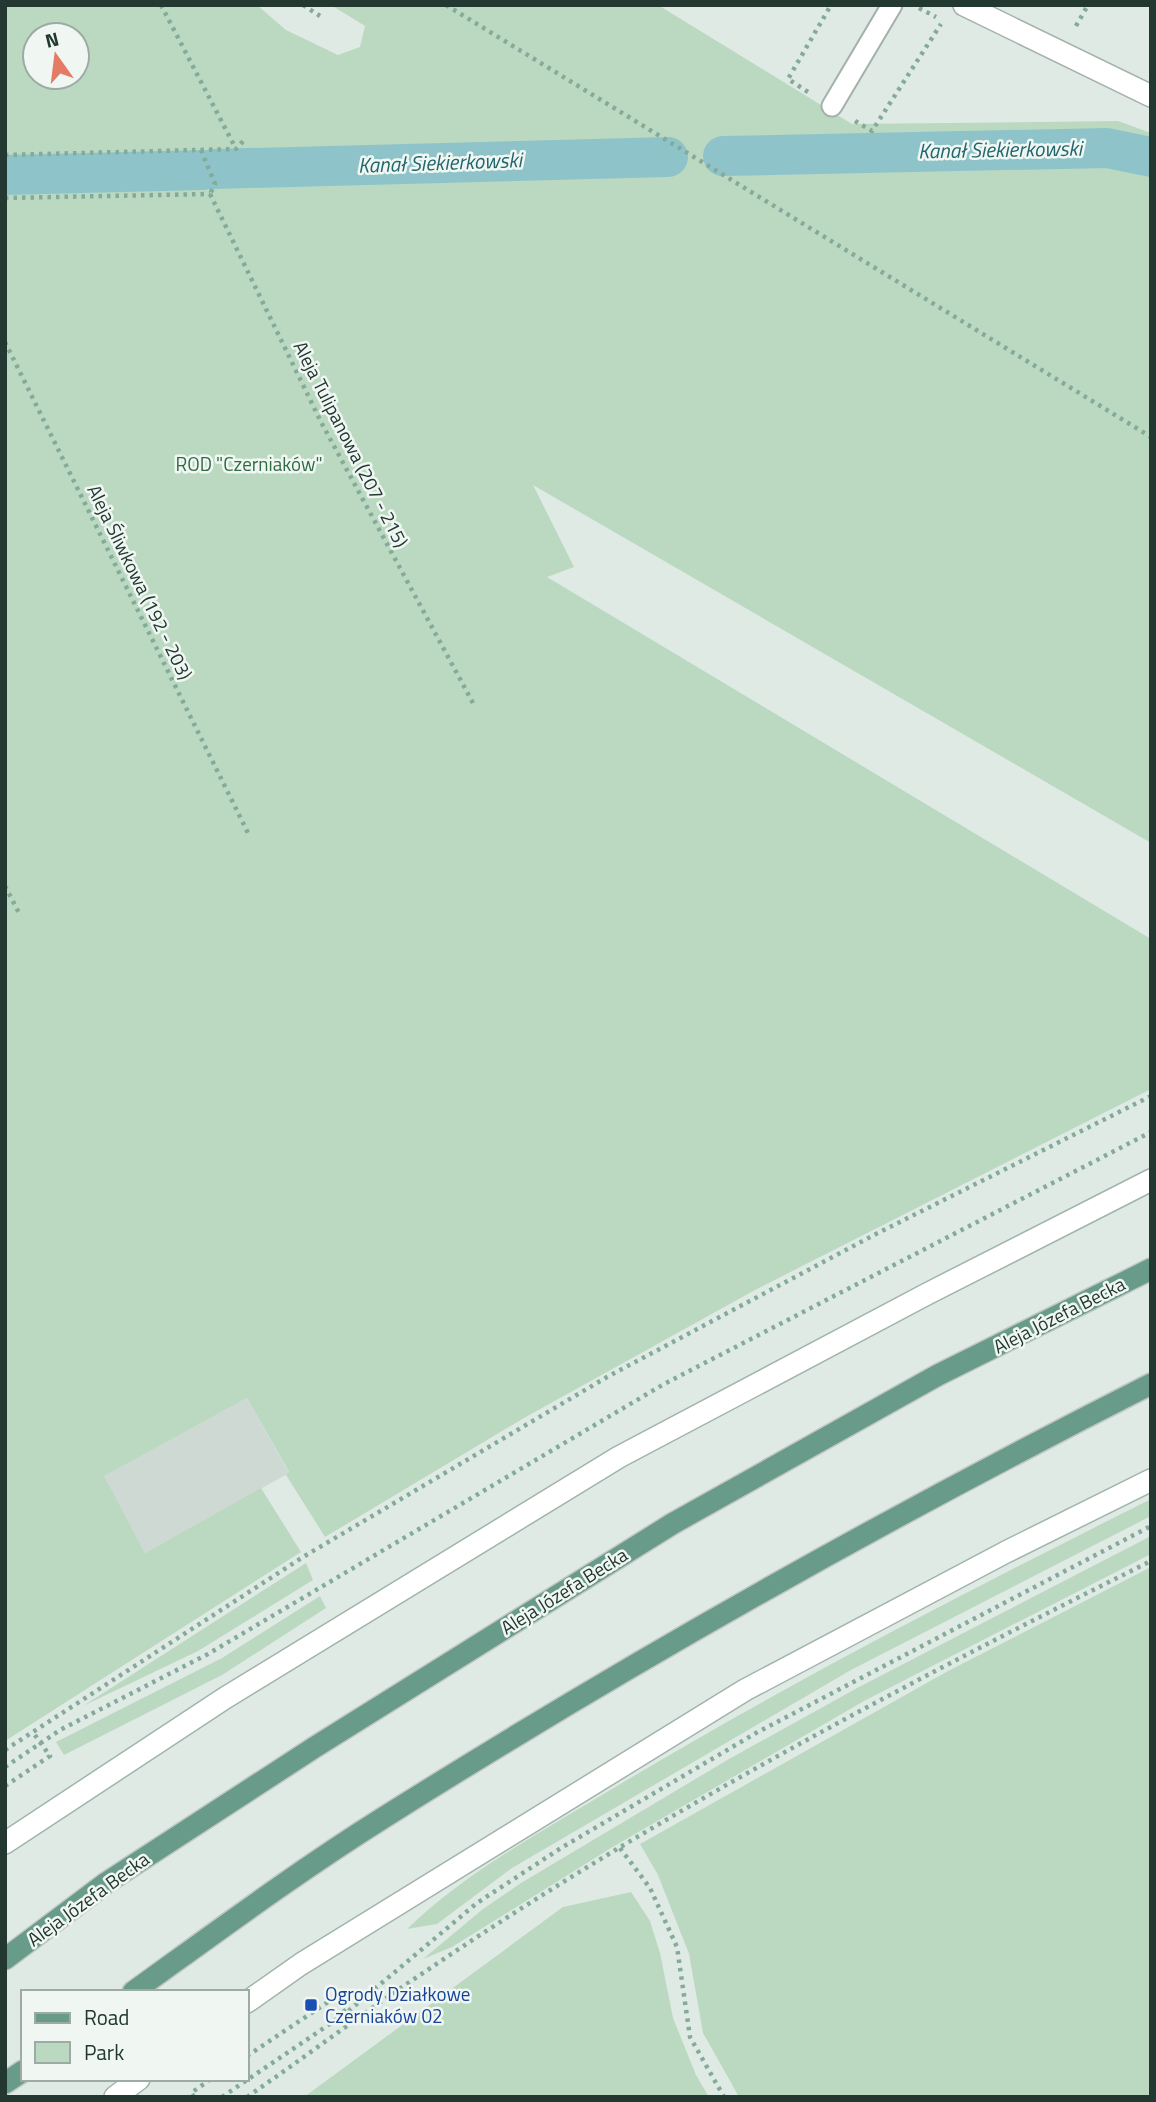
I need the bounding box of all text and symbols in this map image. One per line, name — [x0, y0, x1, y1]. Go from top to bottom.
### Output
north arrow — [21, 21, 91, 91]
text: N — [42, 23, 62, 55]
water label: Kanał Siekierkowski — [918, 132, 1085, 166]
water label: Kanał Siekierkowski — [357, 143, 525, 181]
street label: Aleja Tulipanowa (207 - 215) — [287, 335, 416, 552]
park label: ROD "Czerniaków" — [175, 449, 323, 478]
street label: Aleja Śliwkowa (192 - 203) — [81, 479, 200, 684]
street label: Aleja Józefa Becka — [988, 1269, 1130, 1360]
street label: Aleja Józefa Becka — [495, 1540, 633, 1641]
street label: Aleja Józefa Becka — [21, 1844, 155, 1953]
place label: Ogrody Działkowe Czerniaków 02 — [325, 1979, 470, 2030]
legend — [21, 1990, 248, 2081]
marker: Ogrody Działkowe Czerniaków 02 — [303, 1997, 319, 2013]
text: Road — [84, 2001, 129, 2033]
text: Park — [84, 2036, 124, 2068]

